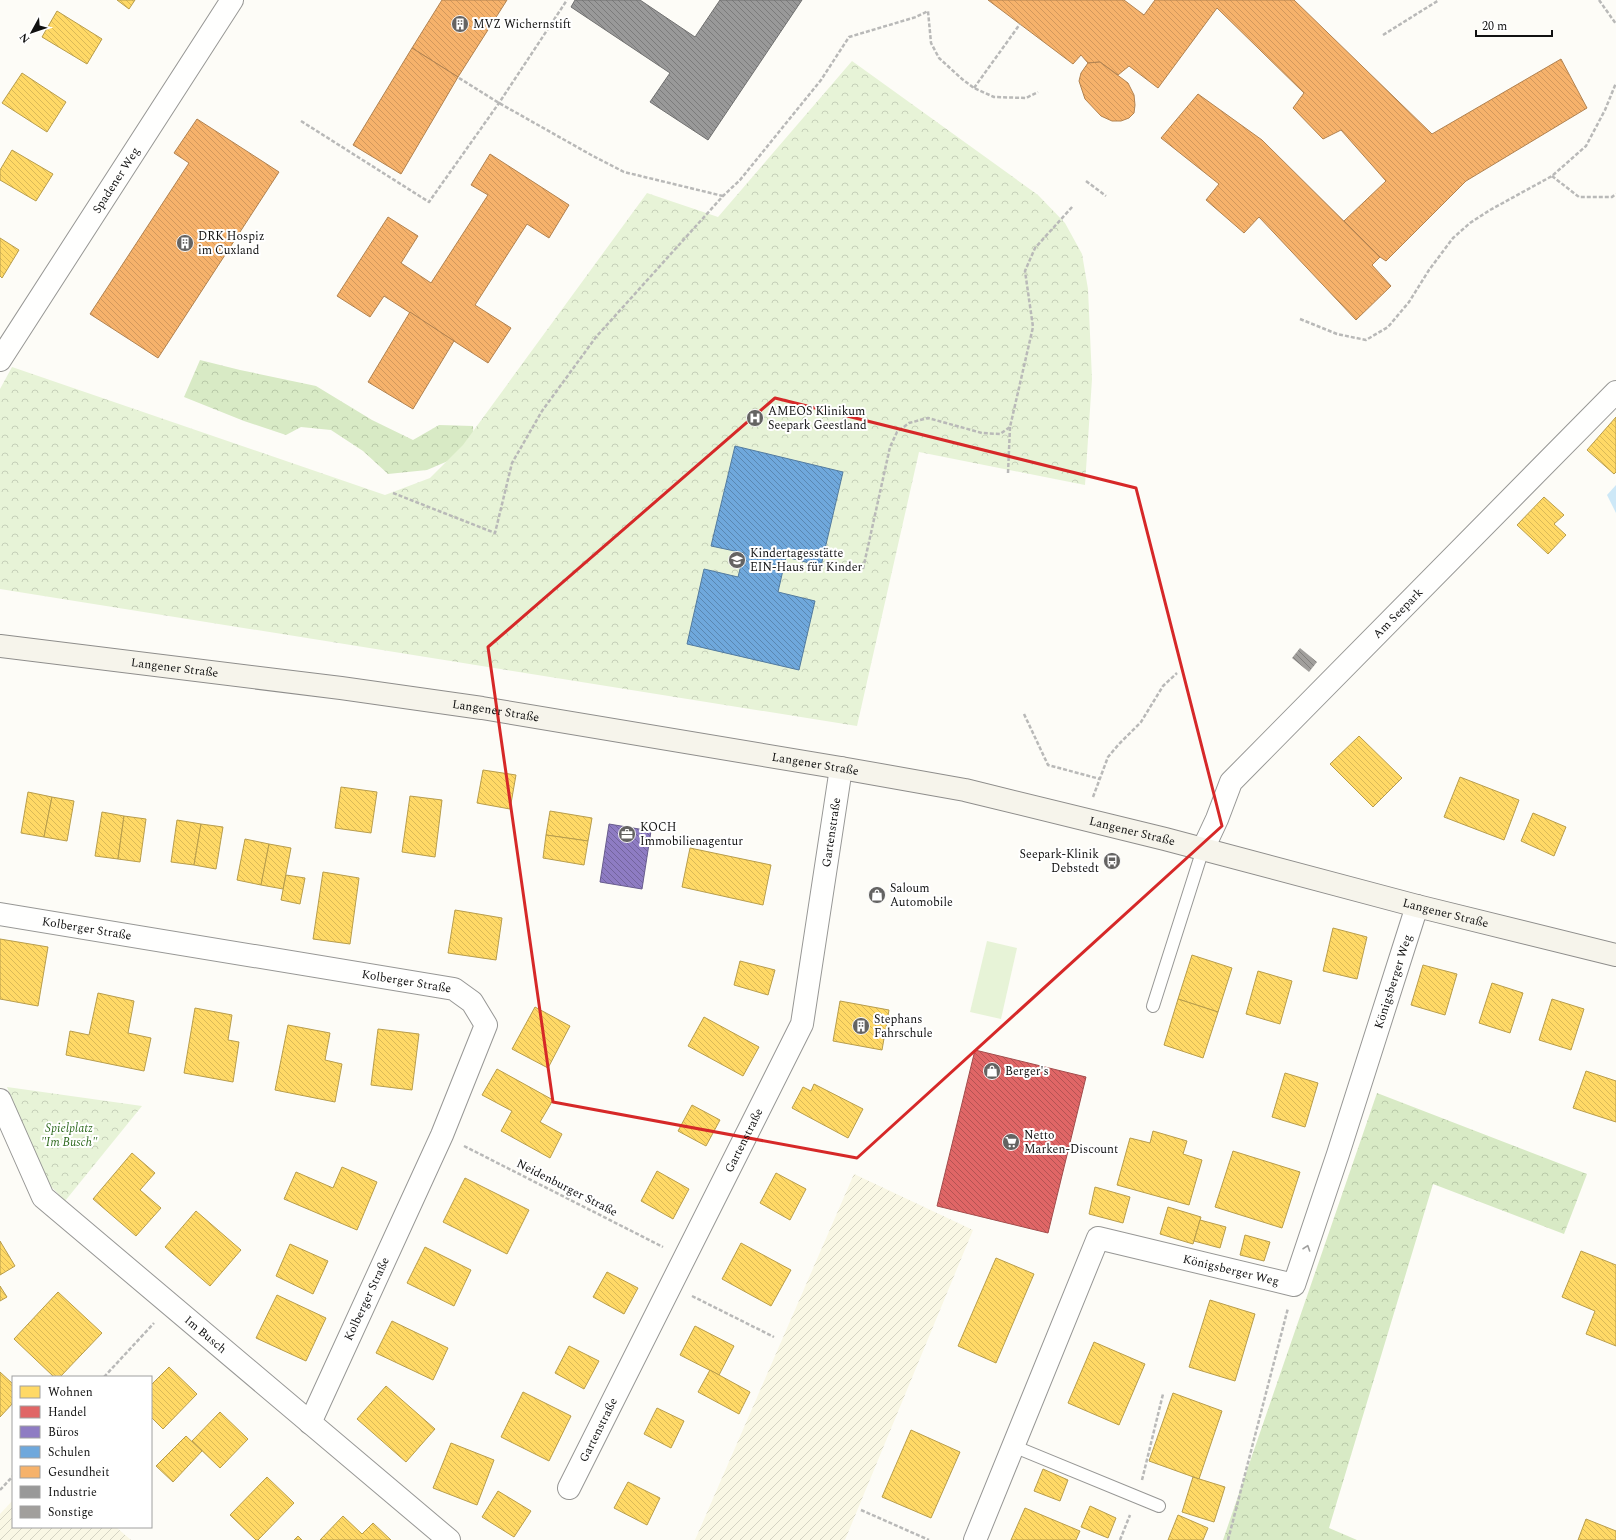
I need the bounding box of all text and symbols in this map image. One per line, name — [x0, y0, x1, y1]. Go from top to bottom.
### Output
north arrow — [12, 12, 52, 52]
scale bar — [1476, 12, 1552, 38]
building icon: MVZ Wichernstift — [450, 14, 470, 34]
place label: MVZ Wichernstift — [473, 15, 571, 34]
text: 20 m — [1482, 17, 1507, 36]
text: N — [15, 29, 34, 47]
street label: Spadener Weg — [87, 143, 145, 217]
place label: DRK Hospiz im Cuxland — [198, 227, 265, 260]
building icon: DRK Hospiz im Cuxland — [175, 233, 195, 253]
place label: AMEOS Klinikum Seepark Geestland — [768, 402, 867, 435]
hospital icon: AMEOS Klinikum Seepark Geestland — [745, 408, 765, 428]
place label: Kindertagesstätte EIN-Haus für Kinder — [750, 544, 862, 577]
school or university icon: Kindertagesstätte EIN-Haus für Kinder — [727, 550, 747, 570]
street label: Am Seepark — [1368, 583, 1427, 643]
street label: Langener Straße — [130, 653, 220, 682]
street label: Langener Straße — [451, 694, 541, 727]
street label: Langener Straße — [770, 747, 861, 781]
street label: Gartenstraße — [817, 796, 846, 869]
street label: Langener Straße — [1087, 811, 1177, 851]
place label: KOCH Immobilienagentur — [640, 818, 743, 851]
office icon: KOCH Immobilienagentur — [617, 824, 637, 844]
place label: Seepark-Klinik Debstedt — [1020, 845, 1099, 878]
bus stop icon: Seepark-Klinik Debstedt — [1102, 851, 1122, 871]
place label: Saloum Automobile — [890, 879, 953, 912]
shop icon: Saloum Automobile — [867, 885, 887, 905]
street label: Langener Straße — [1401, 893, 1491, 933]
street label: Kolberger Straße — [41, 912, 133, 945]
street label: Königsberger Weg — [1369, 932, 1417, 1031]
street label: Kolberger Straße — [360, 964, 453, 998]
place label: Stephans Fahrschule — [874, 1010, 933, 1043]
building icon: Stephans Fahrschule — [851, 1016, 871, 1036]
shop icon: Berger's — [982, 1061, 1002, 1081]
place label: Berger's — [1005, 1062, 1049, 1081]
street label: Gartenstraße — [719, 1105, 768, 1176]
park label: Spielplatz "Im Busch" — [41, 1119, 98, 1152]
place label: Netto Marken-Discount — [1024, 1126, 1118, 1159]
supermarket icon: Netto Marken-Discount — [1001, 1132, 1021, 1152]
street label: Neidenburger Straße — [513, 1154, 621, 1222]
one-way arrow — [1302, 1245, 1310, 1252]
street label: Königsberger Weg — [1181, 1249, 1281, 1291]
street label: Kolberger Straße — [339, 1254, 395, 1344]
street label: Im Busch — [180, 1311, 231, 1358]
legend — [12, 1376, 152, 1528]
text: Wohnen — [48, 1383, 93, 1402]
street label: Gartenstraße — [574, 1394, 622, 1466]
text: Handel — [48, 1403, 87, 1422]
text: Büros — [48, 1423, 79, 1442]
text: Schulen — [48, 1443, 90, 1462]
text: Gesundheit — [48, 1463, 109, 1482]
text: Industrie — [48, 1483, 97, 1502]
text: Sonstige — [48, 1503, 94, 1522]

